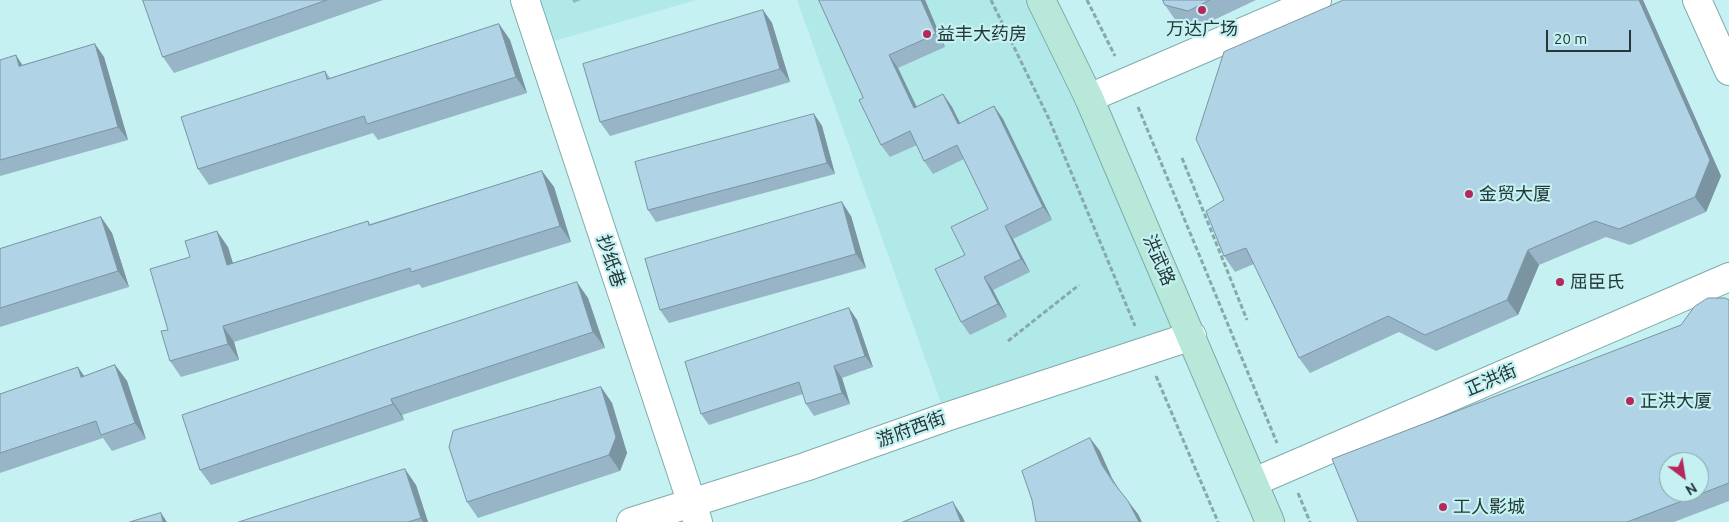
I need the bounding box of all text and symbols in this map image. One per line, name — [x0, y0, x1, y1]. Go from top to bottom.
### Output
marker: 万达广场 — [1196, 4, 1208, 16]
place label: 万达广场 — [1166, 18, 1238, 40]
scale bar — [1549, 20, 1634, 52]
place label: 益丰大药房 — [937, 23, 1027, 45]
marker: 益丰大药房 — [921, 28, 933, 40]
text: 20 m — [1554, 30, 1587, 47]
place label: 金贸大厦 — [1479, 183, 1551, 205]
marker: 金贸大厦 — [1463, 188, 1475, 200]
street label: 洪武路 — [1139, 231, 1179, 289]
street label: 抄纸巷 — [592, 232, 630, 290]
place label: 屈臣氏 — [1570, 271, 1624, 293]
marker: 屈臣氏 — [1554, 276, 1566, 288]
street label: 正洪街 — [1462, 360, 1520, 400]
place label: 正洪大厦 — [1640, 390, 1712, 412]
marker: 正洪大厦 — [1624, 395, 1636, 407]
street label: 游府西街 — [873, 407, 949, 451]
north arrow — [1659, 452, 1709, 502]
text: N — [1683, 479, 1700, 499]
place label: 工人影城 — [1453, 496, 1525, 518]
marker: 工人影城 — [1437, 501, 1449, 513]

